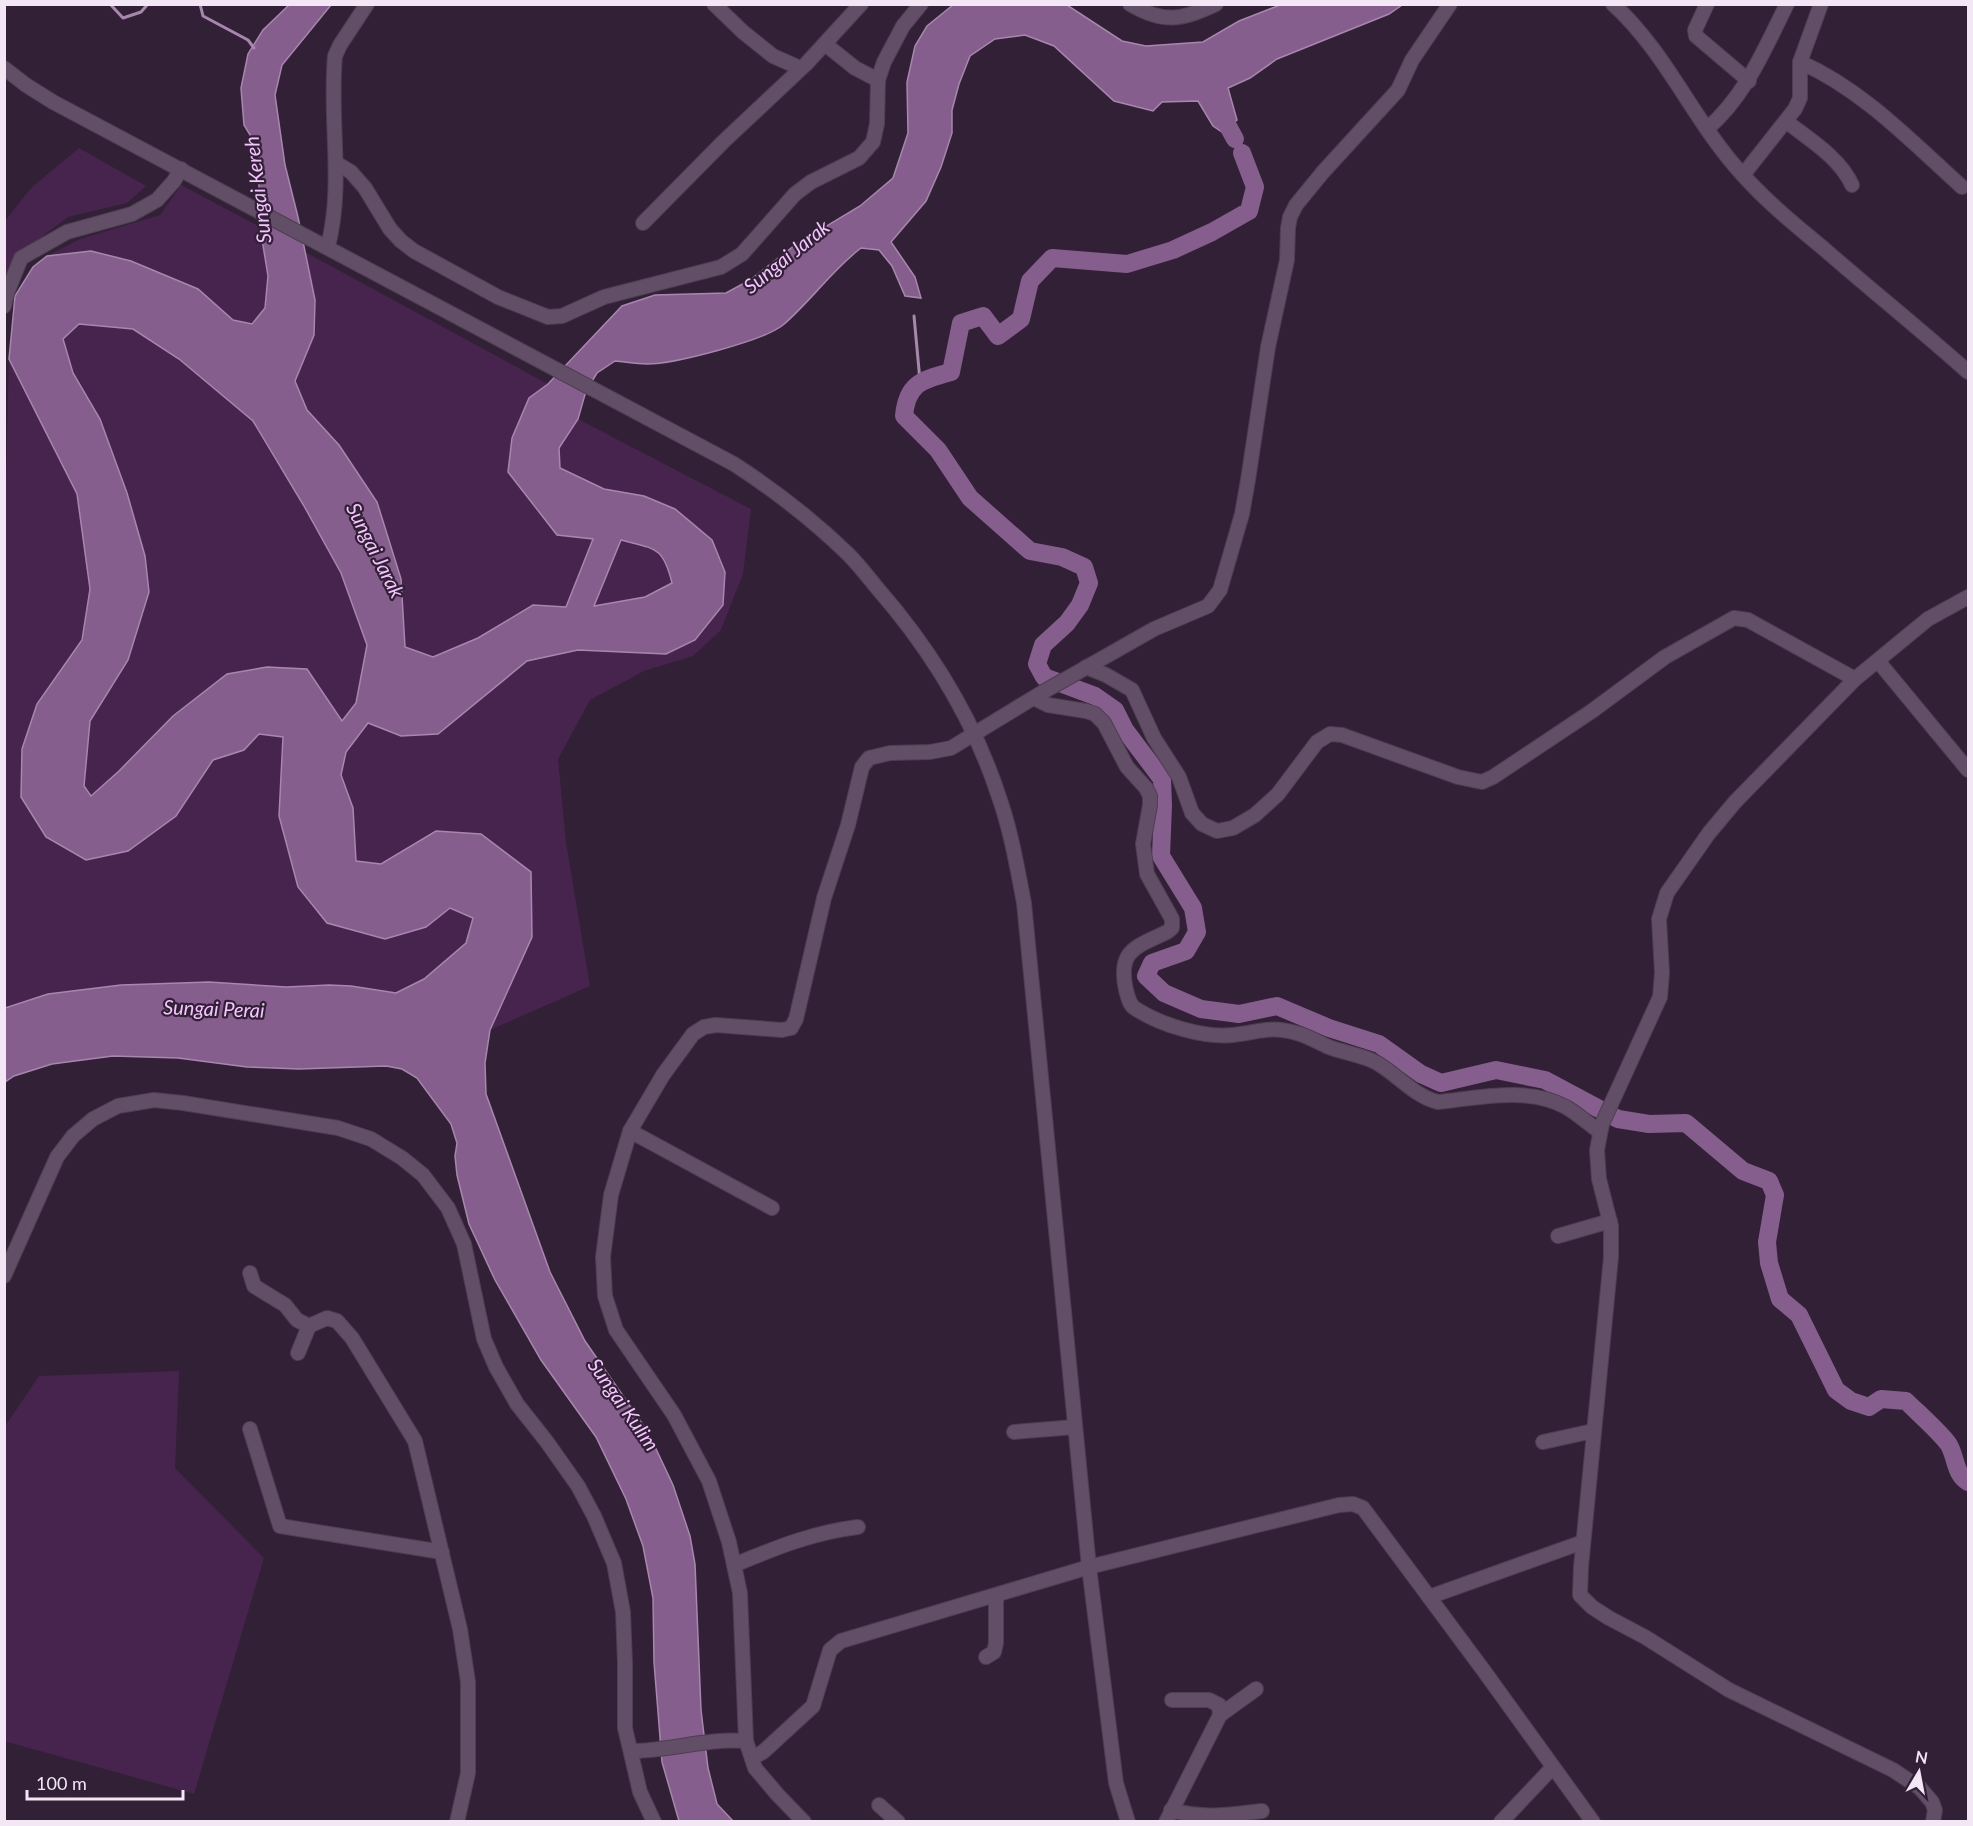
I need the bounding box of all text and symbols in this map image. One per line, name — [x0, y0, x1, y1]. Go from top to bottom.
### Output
water label: Sungai Kereh — [239, 135, 275, 245]
water label: Sungai Jarak — [738, 214, 834, 298]
water label: Sungai Jarak — [342, 498, 410, 602]
water label: Sungai Perai — [163, 994, 266, 1022]
water label: Sungai Kulim — [583, 1353, 665, 1455]
north arrow — [1889, 1742, 1949, 1802]
text: N — [1914, 1746, 1929, 1767]
scale bar — [27, 1763, 183, 1801]
text: 100 m — [36, 1772, 87, 1794]

